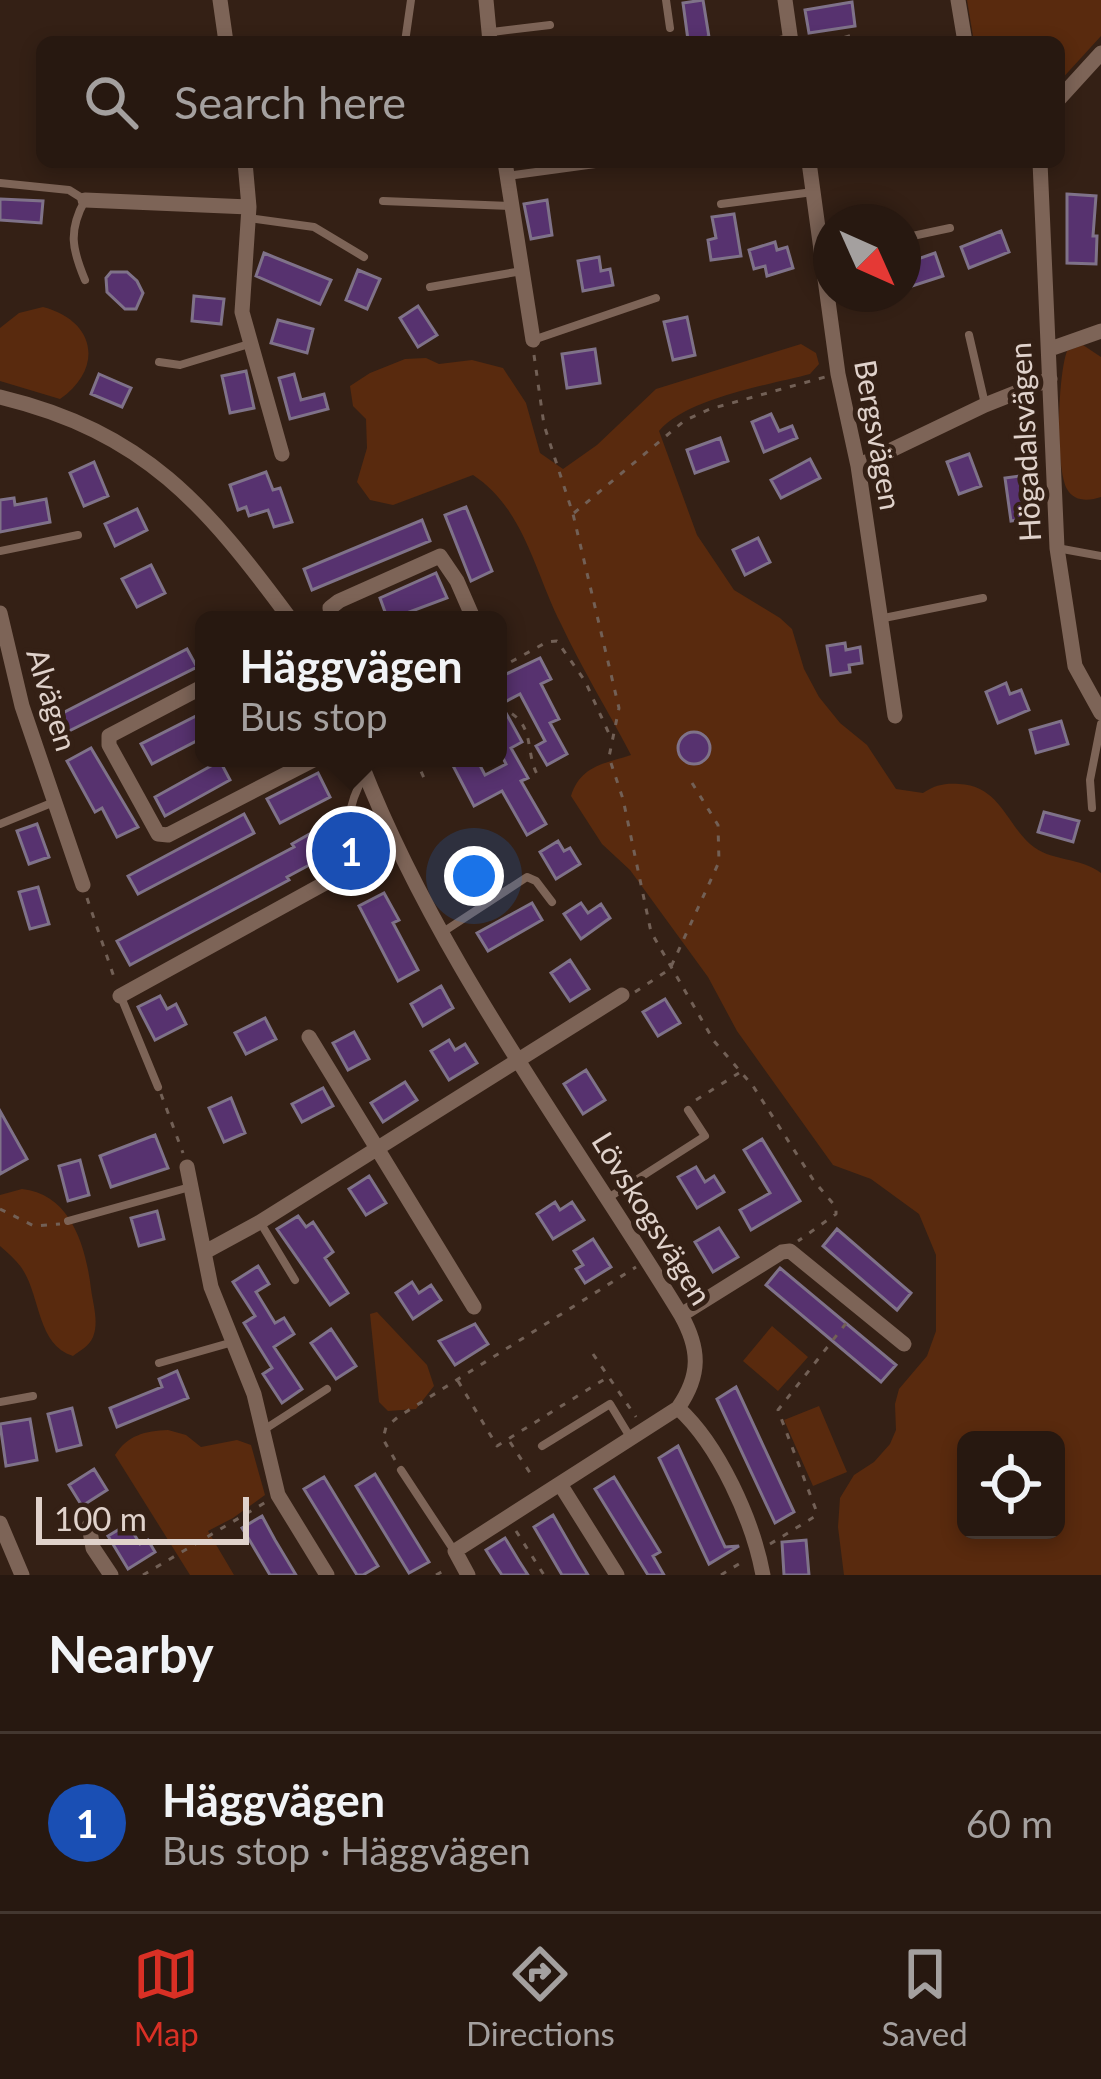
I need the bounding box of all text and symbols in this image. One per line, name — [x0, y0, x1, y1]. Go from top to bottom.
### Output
search box — [36, 36, 1065, 168]
icon: search — [78, 69, 144, 135]
text: Search here — [174, 75, 406, 129]
north arrow — [813, 204, 921, 312]
street label: Högadalsvägen — [1001, 342, 1047, 543]
street label: Bergsvägen — [848, 357, 910, 513]
popup — [195, 611, 507, 767]
text: Häggvägen — [239, 639, 463, 693]
street label: Alvägen — [20, 644, 86, 755]
text: Bus stop — [239, 693, 388, 739]
pin: 1 — [312, 806, 390, 896]
your location — [444, 846, 504, 906]
street label: Lövskogsvägen — [585, 1125, 720, 1311]
map controls — [957, 1431, 1065, 1539]
button: locate — [957, 1431, 1065, 1539]
scale bar — [36, 1491, 249, 1544]
text: 100 m — [54, 1498, 147, 1538]
text: Nearby — [48, 1623, 214, 1684]
text: Häggvägen — [162, 1773, 385, 1827]
text: 1 — [76, 1800, 98, 1846]
text: 60 m — [966, 1800, 1053, 1846]
text: Bus stop · Häggvägen — [162, 1827, 531, 1873]
tab: Map — [133, 1941, 199, 2053]
tab: Directions — [466, 1941, 615, 2053]
tab: Saved — [881, 1941, 968, 2053]

